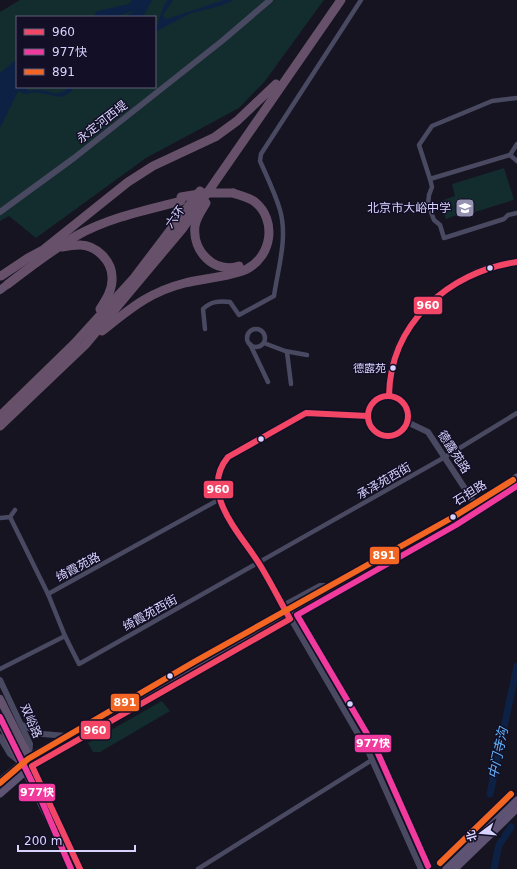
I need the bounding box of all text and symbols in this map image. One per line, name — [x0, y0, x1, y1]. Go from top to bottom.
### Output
legend — [16, 16, 156, 88]
text: 960 — [52, 25, 75, 39]
text: 977快 — [52, 45, 87, 59]
text: 891 — [52, 65, 75, 79]
street label: 永定河西堤 — [74, 98, 130, 146]
school or university icon: 北京市大峪中学 — [454, 197, 476, 219]
place label: 北京市大峪中学 — [367, 201, 451, 215]
street label: 六环 — [162, 203, 188, 231]
unlabelled marker — [485, 263, 495, 273]
line badge: 960 — [413, 296, 443, 315]
text: 960 — [417, 299, 440, 312]
place label: 德露苑 — [353, 362, 386, 375]
marker: 德露苑 — [388, 363, 398, 373]
street label: 德露苑路 — [435, 428, 473, 476]
unlabelled marker — [256, 434, 266, 444]
street label: 承泽苑西街 — [355, 460, 413, 502]
street label: 石担路 — [451, 478, 489, 508]
line badge: 960 — [203, 480, 234, 499]
text: 960 — [207, 483, 230, 496]
unlabelled marker — [448, 512, 458, 522]
line badge: 891 — [369, 546, 400, 565]
text: 891 — [373, 549, 395, 562]
street label: 绮霞苑路 — [54, 550, 102, 584]
street label: 绮霞苑西街 — [120, 592, 180, 634]
unlabelled marker — [165, 671, 175, 681]
line badge: 891 — [110, 693, 140, 712]
text: 891 — [114, 696, 136, 709]
unlabelled marker — [345, 699, 355, 709]
street label: 双峪路 — [18, 702, 44, 740]
line badge: 960 — [80, 720, 111, 740]
text: 960 — [84, 724, 107, 737]
water label: 中门寺沟 — [485, 724, 511, 780]
line badge: 977快 — [354, 734, 392, 753]
text: 977快 — [356, 737, 390, 750]
line badge: 977快 — [18, 783, 56, 802]
text: 977快 — [20, 786, 54, 799]
north arrow — [461, 813, 501, 853]
scale bar — [18, 827, 135, 853]
text: 北 — [464, 829, 480, 843]
text: 200 m — [24, 834, 62, 848]

